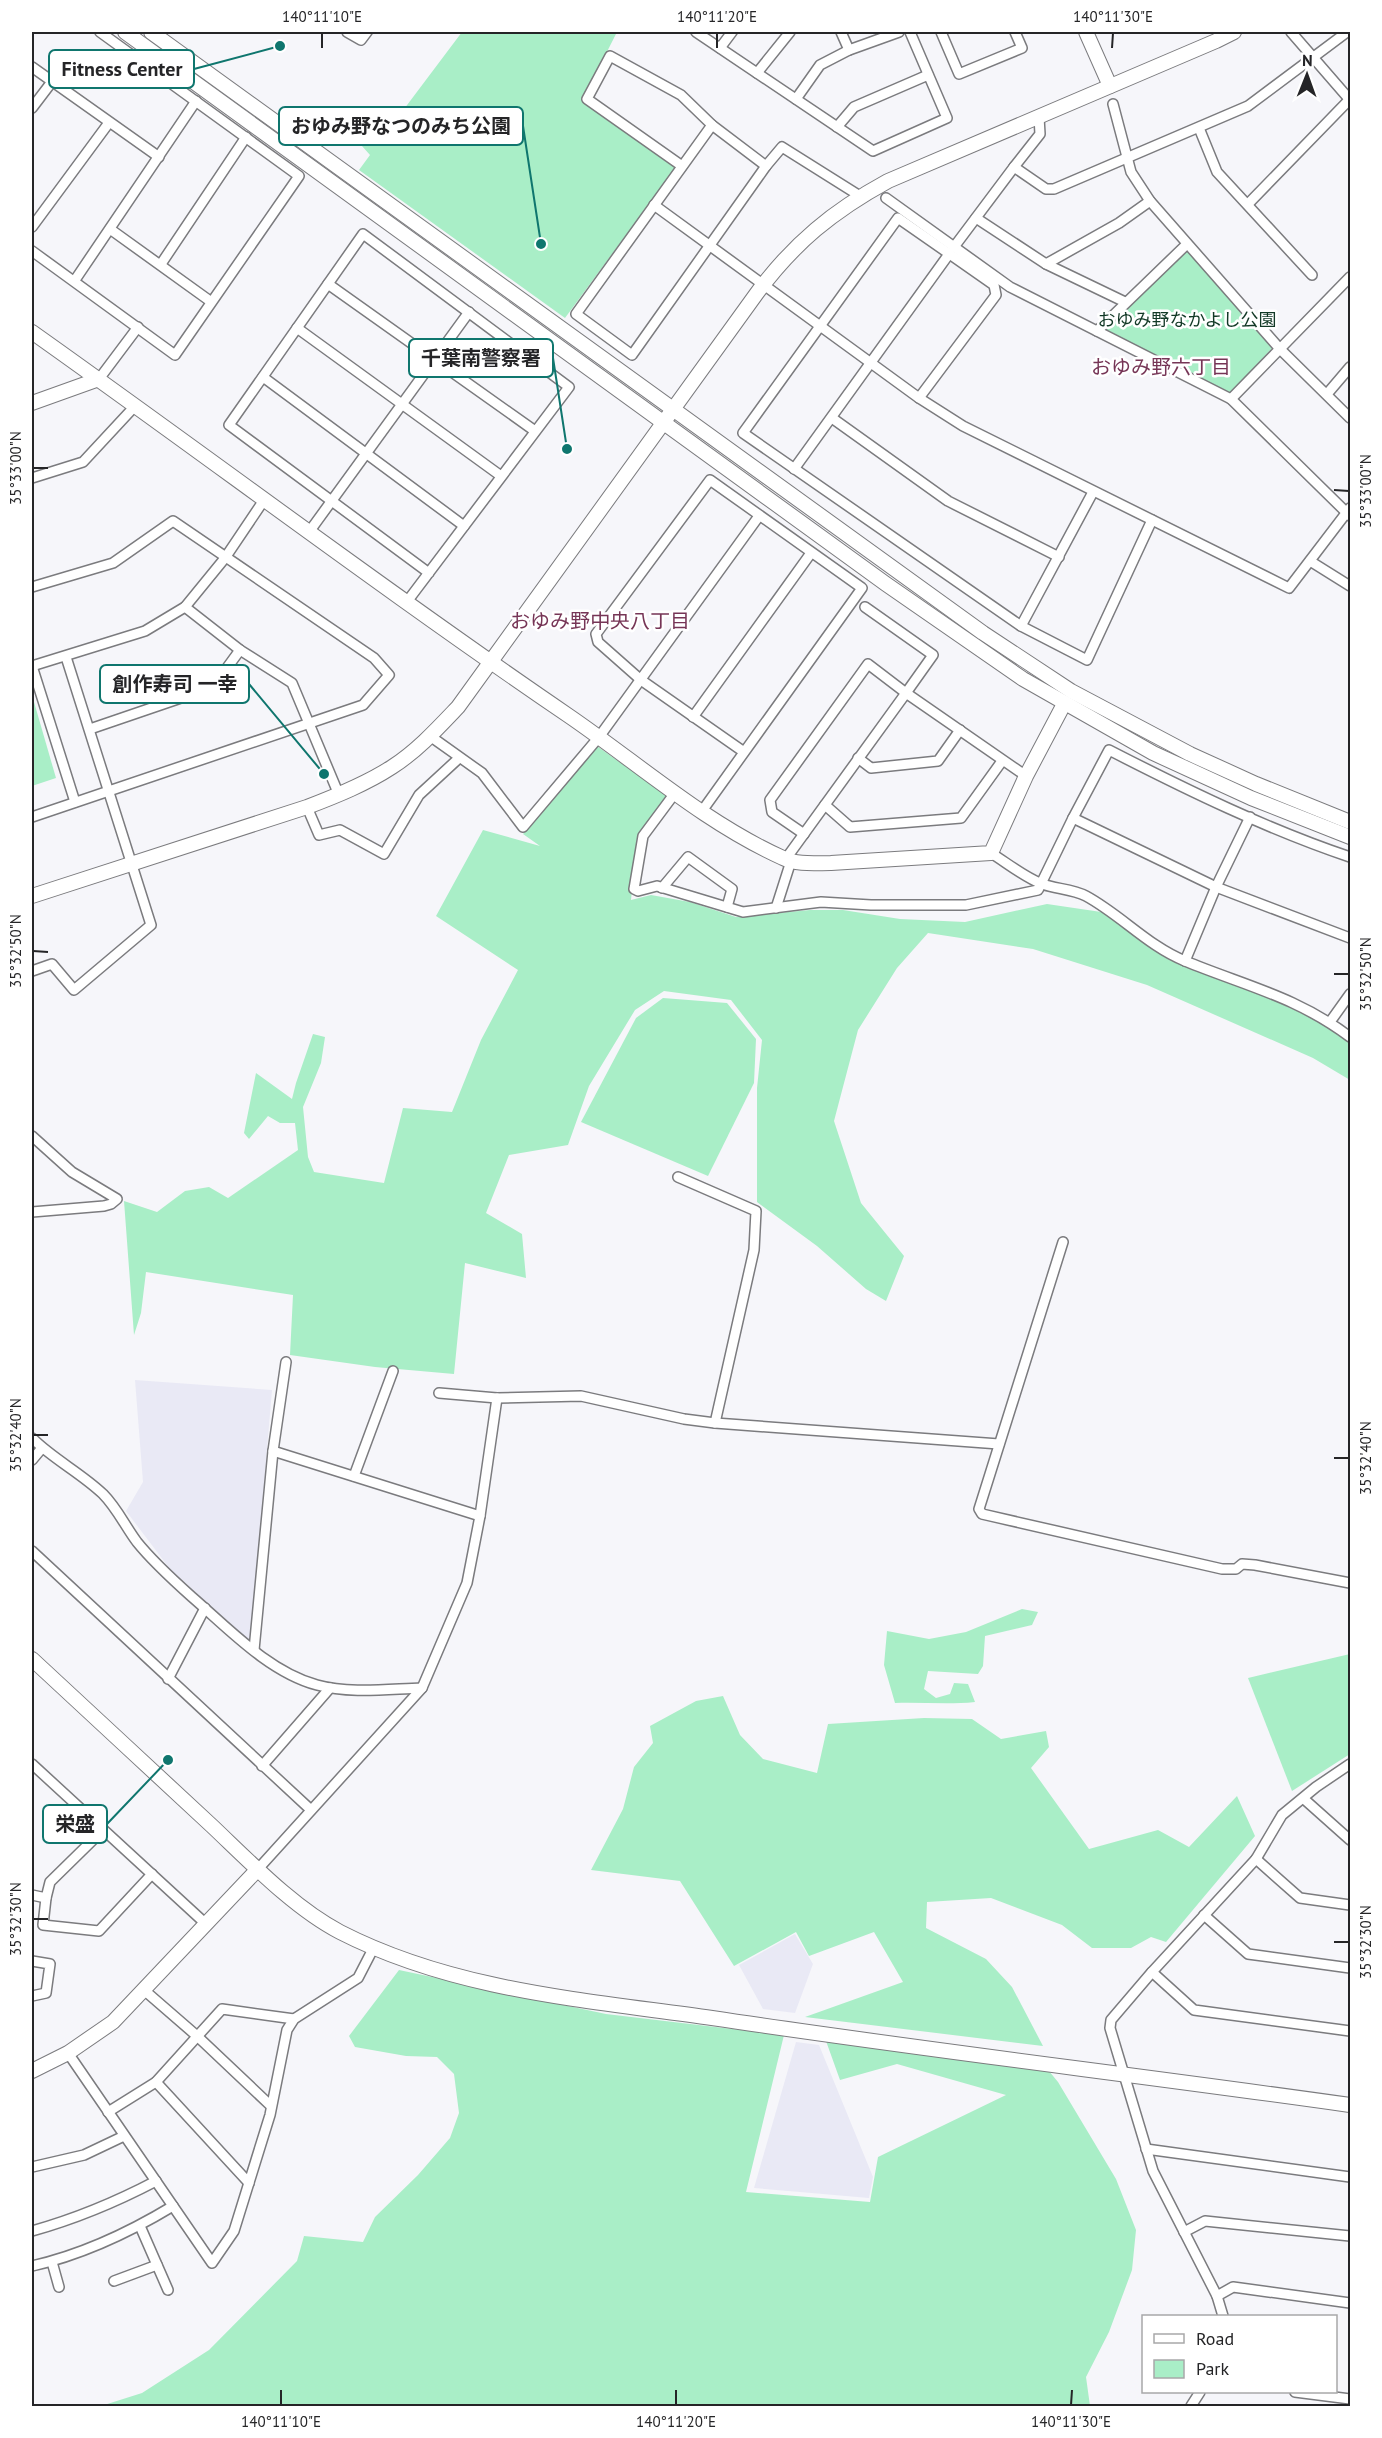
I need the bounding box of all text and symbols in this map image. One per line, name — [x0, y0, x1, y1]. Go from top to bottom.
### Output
text: 140°11'10"E — [282, 7, 362, 26]
text: 140°11'20"E — [677, 7, 757, 26]
text: 140°11'30"E — [1073, 7, 1153, 26]
north arrow — [1277, 45, 1337, 105]
callout: Fitness Center — [49, 50, 194, 88]
text: N — [1302, 50, 1313, 70]
text: Fitness Center — [62, 56, 182, 82]
callout: おゆみ野なつのみち公園 — [279, 107, 523, 145]
text: おゆみ野なつのみち公園 — [291, 113, 511, 139]
park label: おゆみ野なかよし公園 — [1097, 308, 1277, 331]
callout: 千葉南警察署 — [409, 339, 553, 377]
text: 千葉南警察署 — [421, 345, 541, 371]
district label: おゆみ野六丁目 — [1091, 354, 1231, 380]
text: 35°33'00"N — [6, 431, 25, 505]
text: 35°33'00"N — [1356, 454, 1375, 528]
district label: おゆみ野中央八丁目 — [510, 608, 690, 634]
callout: 創作寿司 一幸 — [100, 665, 249, 703]
text: 創作寿司 一幸 — [112, 671, 238, 697]
text: 35°32'50"N — [6, 914, 25, 988]
text: 35°32'50"N — [1356, 937, 1375, 1011]
text: 35°32'40"N — [6, 1398, 25, 1472]
text: 35°32'40"N — [1356, 1421, 1375, 1495]
callout: 栄盛 — [43, 1805, 107, 1843]
text: 栄盛 — [55, 1811, 95, 1837]
text: 35°32'30"N — [6, 1882, 25, 1956]
text: 35°32'30"N — [1356, 1905, 1375, 1979]
legend — [1142, 2315, 1337, 2393]
text: Road — [1196, 2327, 1234, 2350]
text: Park — [1196, 2357, 1229, 2380]
text: 140°11'10"E — [241, 2412, 321, 2431]
text: 140°11'20"E — [636, 2412, 716, 2431]
text: 140°11'30"E — [1031, 2412, 1111, 2431]

